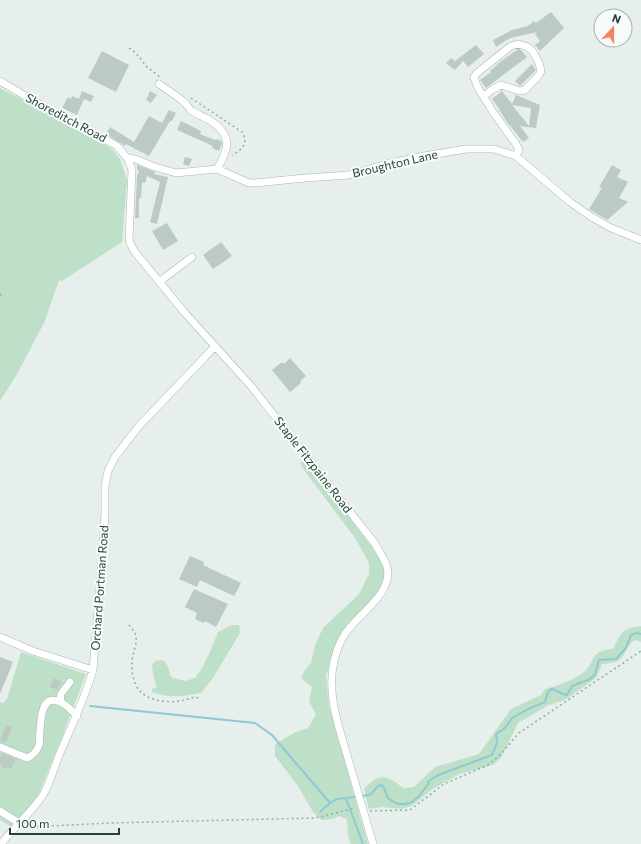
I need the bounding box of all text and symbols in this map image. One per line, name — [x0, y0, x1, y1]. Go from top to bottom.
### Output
north arrow — [593, 8, 633, 48]
text: N — [611, 11, 623, 26]
street label: Shoreditch Road — [23, 90, 110, 144]
street label: Broughton Lane — [351, 146, 439, 180]
street label: Staple Fitzpaine Road — [272, 414, 356, 515]
street label: Orchard Portman Road — [88, 525, 110, 651]
scale bar — [10, 810, 119, 836]
text: 100 m — [16, 816, 50, 830]

